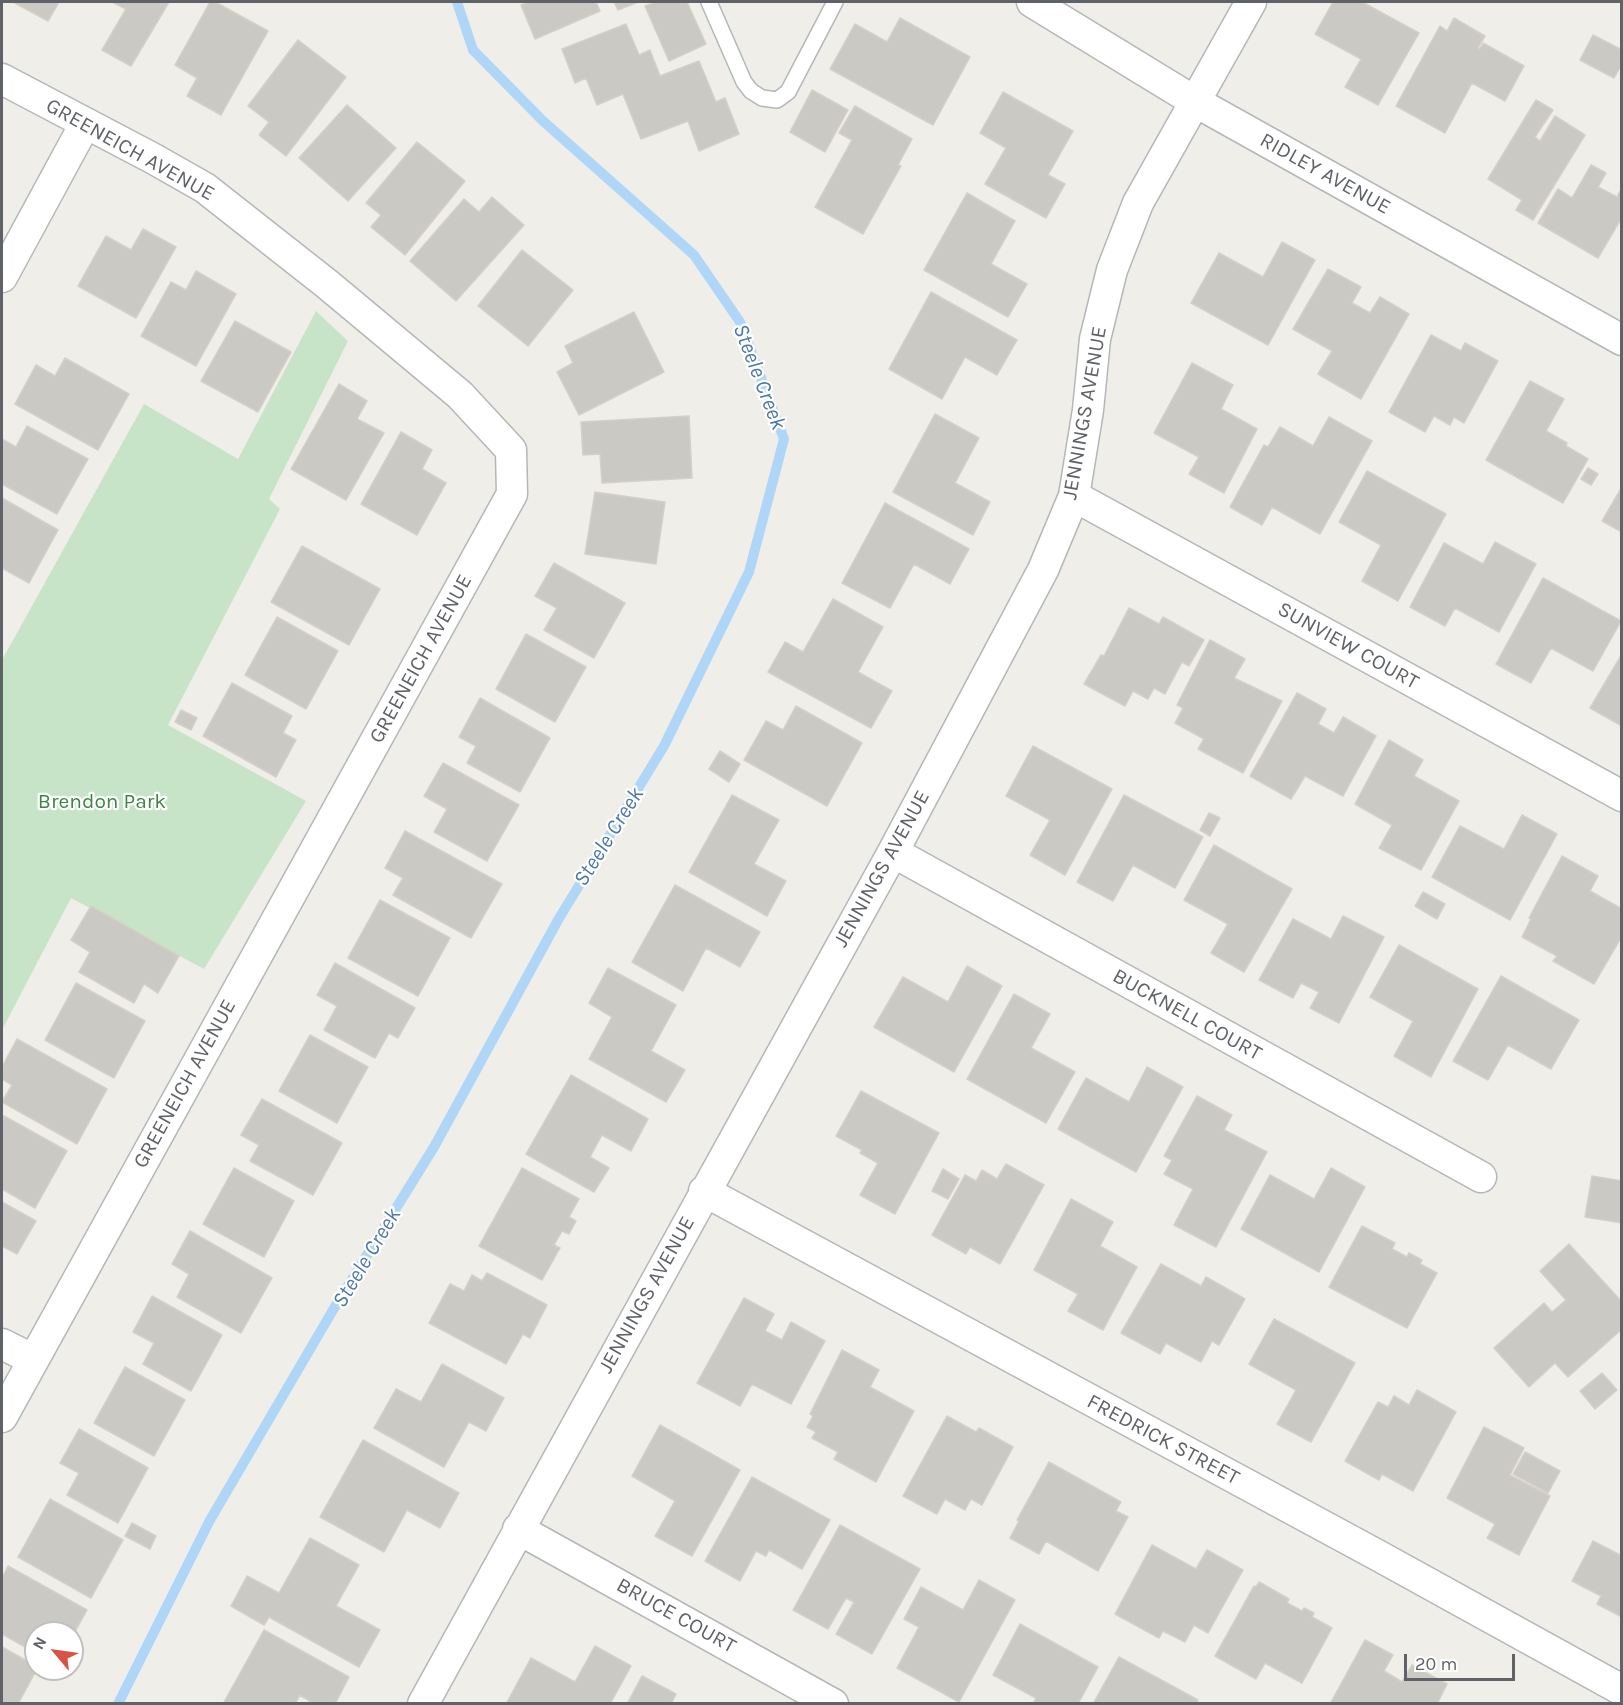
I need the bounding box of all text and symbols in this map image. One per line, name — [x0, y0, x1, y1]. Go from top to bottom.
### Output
street label: GREENEICH AVENUE — [41, 93, 219, 207]
street label: RIDLEY AVENUE — [1255, 128, 1395, 220]
water label: Steele Creek — [727, 320, 791, 434]
street label: JENNINGS AVENUE — [1057, 324, 1113, 502]
street label: GREENEICH AVENUE — [364, 570, 478, 748]
street label: SUNVIEW COURT — [1273, 597, 1423, 695]
water label: Steele Creek — [568, 783, 650, 891]
street label: JENNINGS AVENUE — [828, 786, 936, 952]
park label: Brendon Park — [38, 789, 166, 815]
street label: BUCKNELL COURT — [1108, 964, 1266, 1066]
street label: GREENEICH AVENUE — [128, 995, 242, 1173]
water label: Steele Creek — [327, 1203, 407, 1313]
street label: JENNINGS AVENUE — [593, 1212, 701, 1378]
street label: FREDRICK STREET — [1082, 1389, 1244, 1491]
street label: BRUCE COURT — [612, 1573, 740, 1659]
north arrow — [24, 1621, 84, 1681]
text: N — [28, 1633, 51, 1653]
scale bar — [1407, 1642, 1518, 1680]
text: 20 m — [1415, 1653, 1457, 1675]

